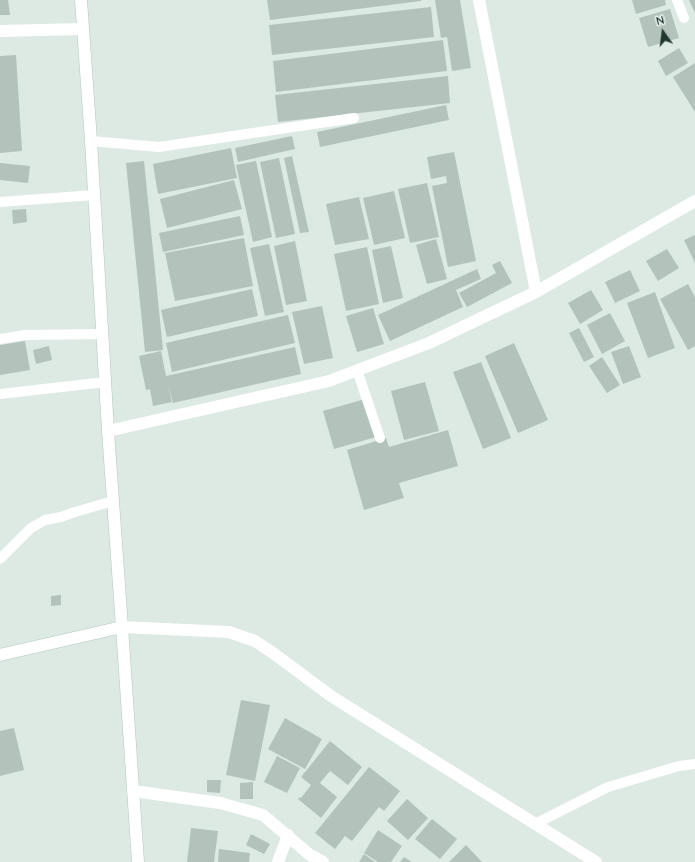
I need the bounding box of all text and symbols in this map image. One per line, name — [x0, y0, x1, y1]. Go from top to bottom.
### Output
north arrow — [643, 12, 683, 52]
text: N — [654, 13, 666, 28]

